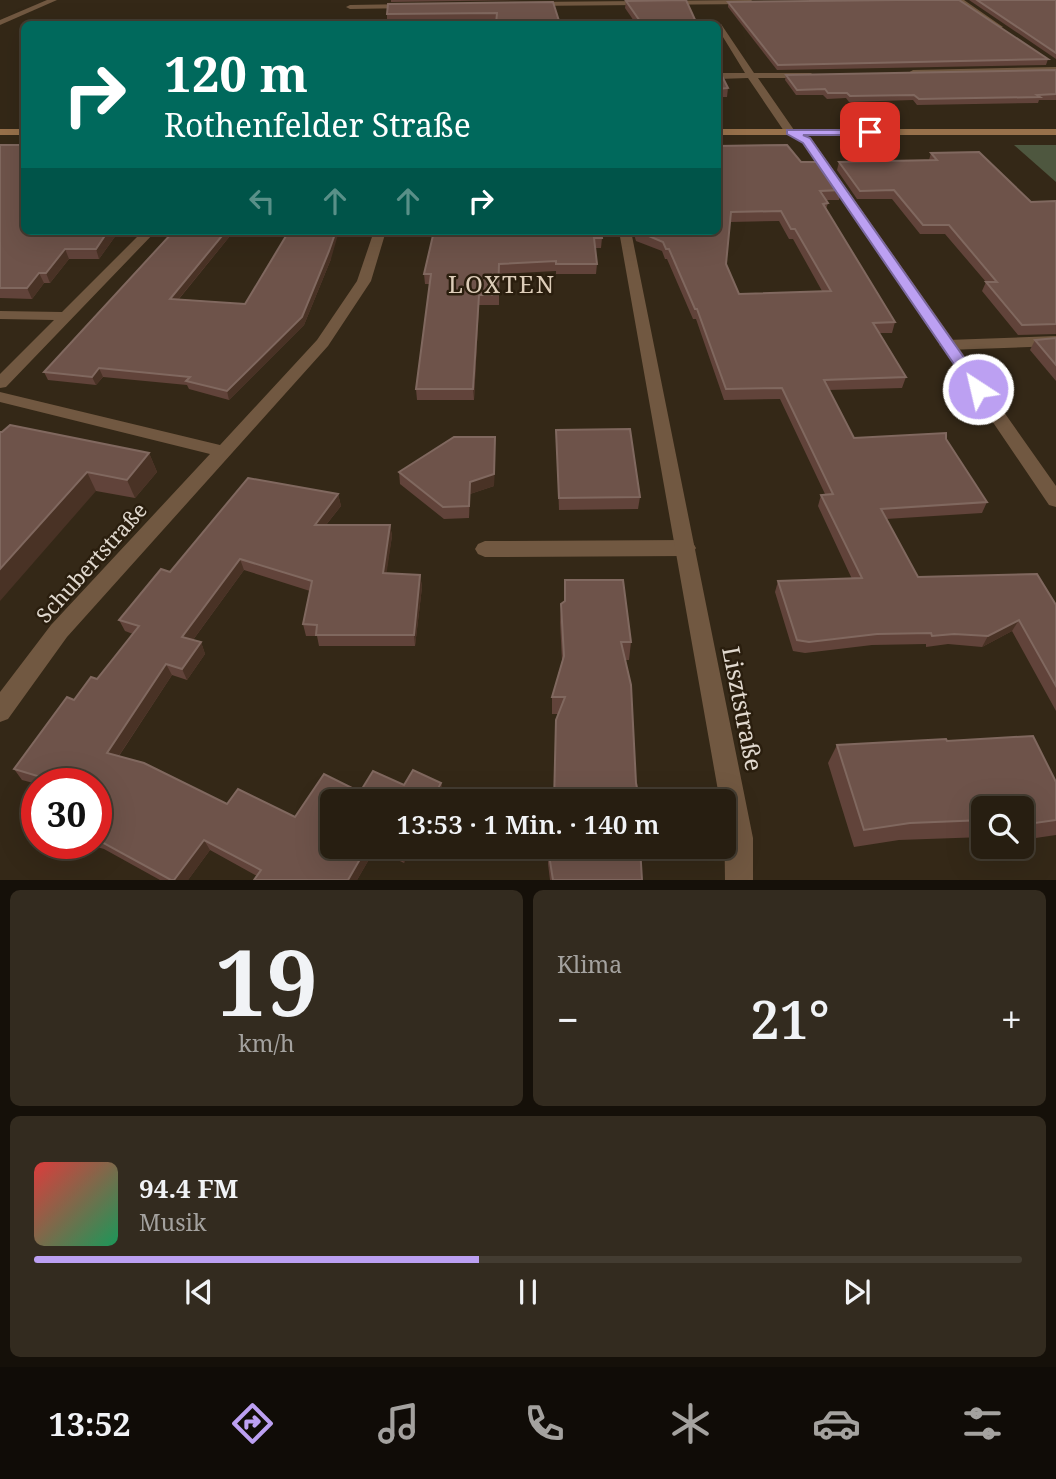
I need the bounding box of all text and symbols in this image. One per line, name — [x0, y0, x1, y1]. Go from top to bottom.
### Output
text: 120 m — [164, 40, 308, 106]
icon: right — [49, 49, 140, 140]
pin — [840, 102, 900, 162]
text: Rothenfelder Straße — [164, 103, 471, 146]
icon: arrive — [851, 113, 889, 151]
icon: left — [243, 182, 281, 220]
icon: ahead — [316, 182, 354, 220]
icon: ahead — [389, 182, 427, 220]
icon: right — [462, 182, 500, 220]
district label: LOXTEN — [448, 267, 556, 300]
position arrow — [941, 352, 1015, 426]
street label: Schubertstraße — [30, 496, 153, 628]
street label: Lisztstraße — [715, 644, 772, 774]
speed limit sign: 30 — [21, 768, 112, 859]
map controls — [971, 796, 1034, 859]
button: search — [971, 796, 1034, 859]
text: 13:53 · 1 Min. · 140 m — [397, 806, 659, 842]
text: 19 — [215, 919, 318, 1043]
text: Klima — [557, 948, 622, 980]
text: 21° — [750, 983, 830, 1054]
text: − — [557, 993, 579, 1045]
text: + — [1001, 993, 1022, 1045]
text: km/h — [238, 1027, 295, 1059]
text: 94.4 FM — [139, 1170, 238, 1206]
text: Musik — [139, 1206, 206, 1238]
icon: previous — [180, 1273, 218, 1311]
icon: pause — [509, 1273, 547, 1311]
icon: next — [838, 1273, 876, 1311]
icon: directions — [228, 1399, 277, 1448]
icon: music — [374, 1399, 423, 1448]
icon: phone — [520, 1399, 569, 1448]
icon: climate — [666, 1399, 715, 1448]
icon: car — [812, 1399, 861, 1448]
icon: filters — [958, 1399, 1007, 1448]
text: 13:52 — [49, 1402, 131, 1445]

